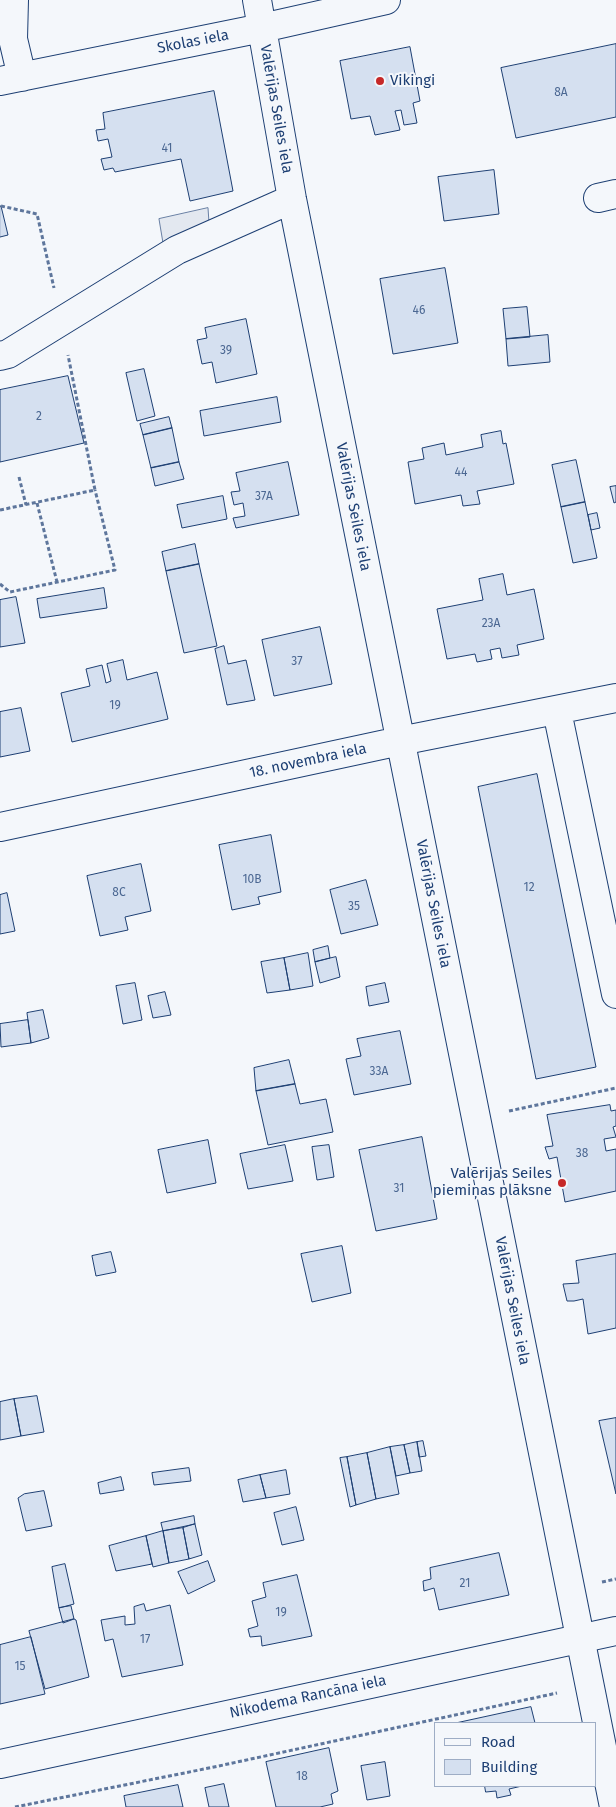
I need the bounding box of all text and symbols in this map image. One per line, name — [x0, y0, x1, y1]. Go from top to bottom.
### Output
street label: Skolas iela — [156, 26, 230, 58]
street label: Valērijas Seiles iela — [256, 43, 296, 175]
place label: Vikingi — [390, 72, 435, 90]
marker: Vikingi — [374, 75, 386, 87]
house number: 8A — [554, 86, 568, 100]
house number: 41 — [162, 142, 172, 156]
house number: 46 — [413, 304, 425, 318]
house number: 39 — [220, 344, 232, 358]
house number: 2 — [36, 410, 42, 424]
street label: Valērijas Seiles iela — [332, 441, 374, 573]
house number: 44 — [455, 466, 467, 480]
house number: 37A — [255, 490, 273, 504]
house number: 23A — [482, 617, 500, 631]
house number: 37 — [291, 655, 303, 669]
house number: 19 — [109, 699, 121, 713]
street label: 18. novembra iela — [248, 740, 368, 782]
street label: Valērijas Seiles iela — [412, 838, 454, 970]
house number: 10B — [242, 873, 262, 887]
house number: 12 — [523, 881, 535, 895]
house number: 8C — [112, 886, 126, 900]
house number: 35 — [348, 900, 360, 914]
house number: 33A — [370, 1065, 388, 1079]
house number: 38 — [576, 1147, 588, 1161]
place label: Valērijas Seiles piemiņas plāksne — [433, 1165, 552, 1200]
marker: Valērijas Seiles piemiņas plāksne — [556, 1177, 568, 1189]
house number: 31 — [394, 1182, 404, 1196]
street label: Valērijas Seiles iela — [491, 1235, 533, 1367]
house number: 21 — [460, 1577, 470, 1591]
house number: 19 — [275, 1606, 287, 1620]
house number: 17 — [140, 1633, 150, 1647]
house number: 15 — [14, 1660, 26, 1674]
street label: Nikodema Rancāna iela — [228, 1672, 388, 1722]
legend — [434, 1722, 596, 1787]
text: Road — [481, 1733, 516, 1751]
text: Building — [481, 1758, 537, 1776]
house number: 18 — [296, 1770, 308, 1784]

